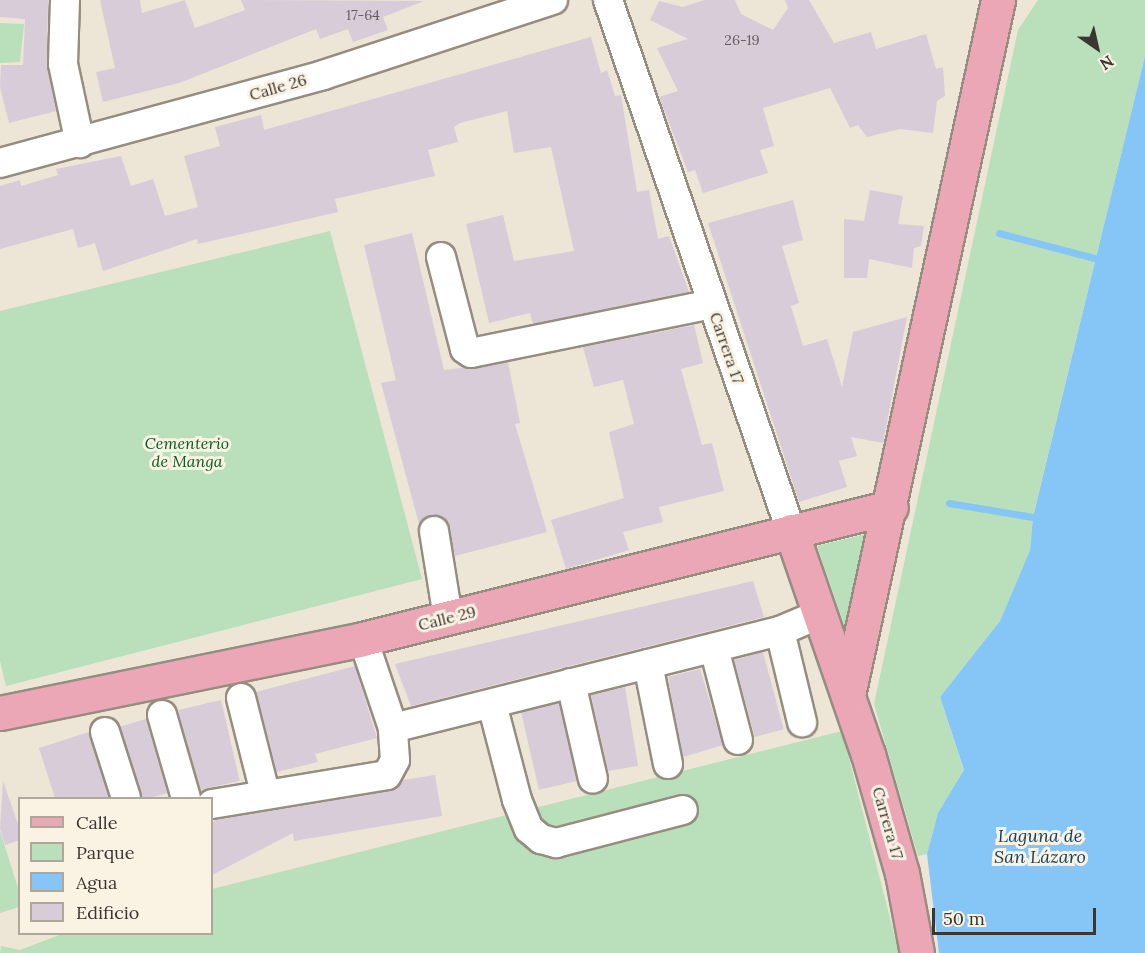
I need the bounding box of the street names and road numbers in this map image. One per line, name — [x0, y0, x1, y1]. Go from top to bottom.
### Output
street label: Calle 26 — [247, 70, 309, 104]
street label: Carrera 17 — [706, 310, 748, 386]
street label: Calle 29 — [416, 602, 478, 634]
street label: Carrera 17 — [869, 785, 907, 861]

